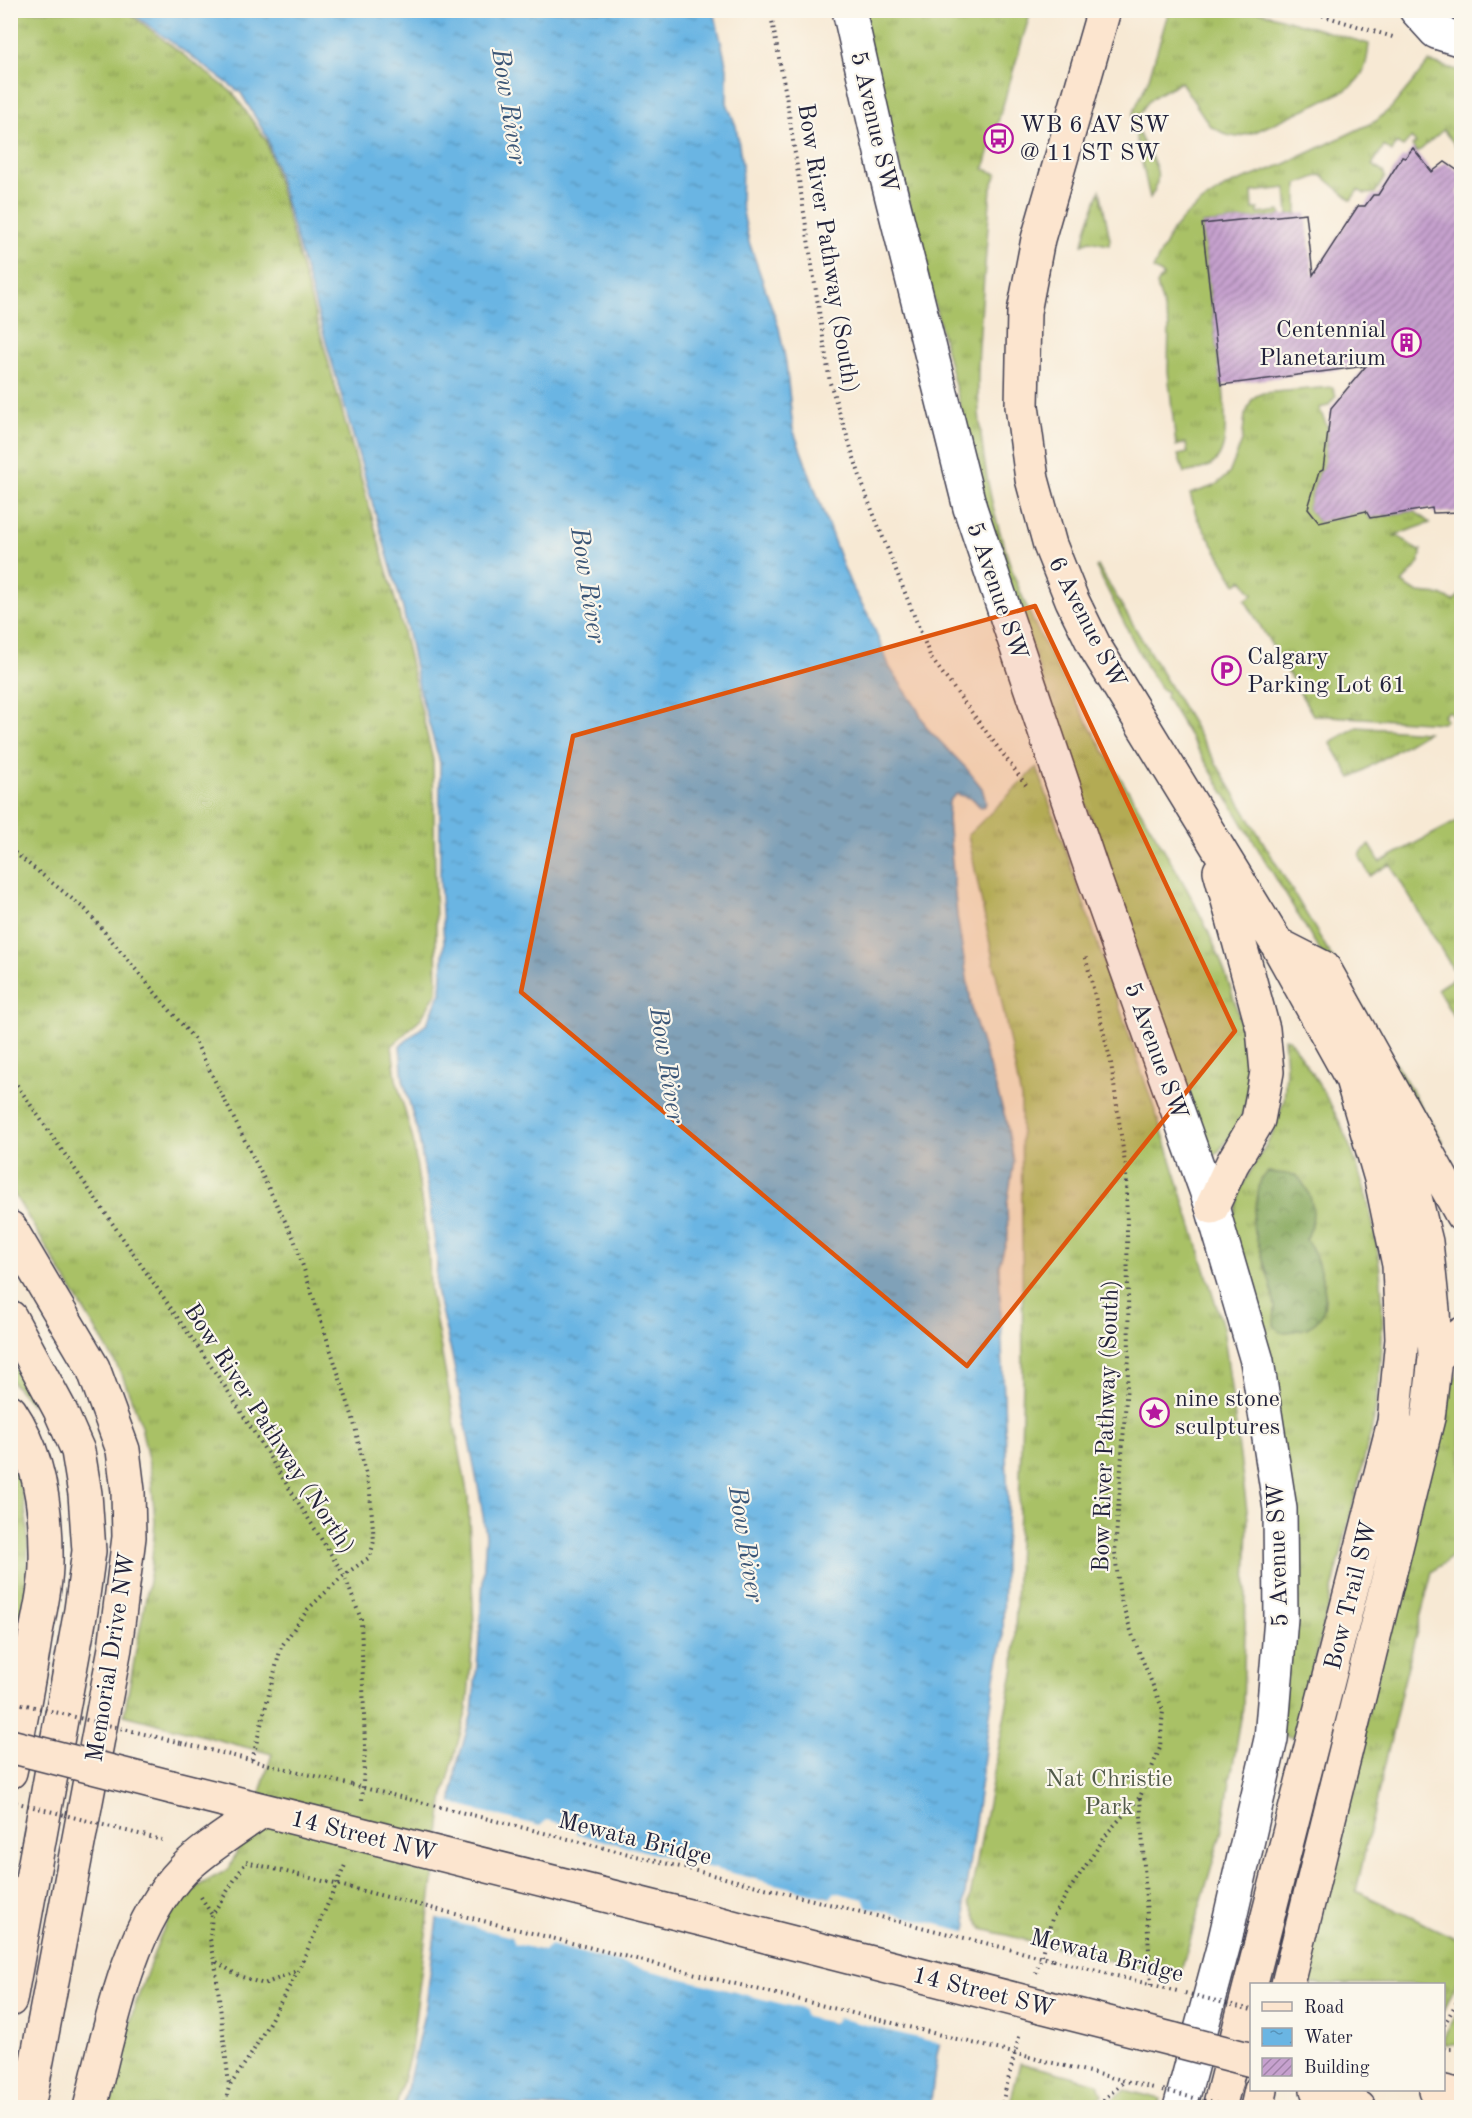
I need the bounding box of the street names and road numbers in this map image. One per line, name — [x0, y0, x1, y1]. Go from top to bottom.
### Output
street label: 5 Avenue SW — [845, 50, 901, 196]
street label: Bow River Pathway (South) — [792, 102, 862, 395]
street label: 5 Avenue SW — [961, 520, 1031, 664]
street label: 6 Avenue SW — [1043, 553, 1130, 693]
street label: 5 Avenue SW — [1119, 980, 1191, 1124]
street label: Bow River Pathway (South) — [1090, 1280, 1124, 1573]
street label: Bow River Pathway (North) — [178, 1300, 358, 1559]
street label: 5 Avenue SW — [1264, 1482, 1294, 1627]
street label: Bow Trail SW — [1322, 1518, 1382, 1672]
street label: Memorial Drive NW — [84, 1550, 140, 1764]
street label: 14 Street NW — [288, 1807, 439, 1867]
street label: Mewata Bridge — [555, 1809, 714, 1871]
street label: Mewata Bridge — [1027, 1926, 1186, 1988]
street label: 14 Street SW — [910, 1964, 1057, 2022]

